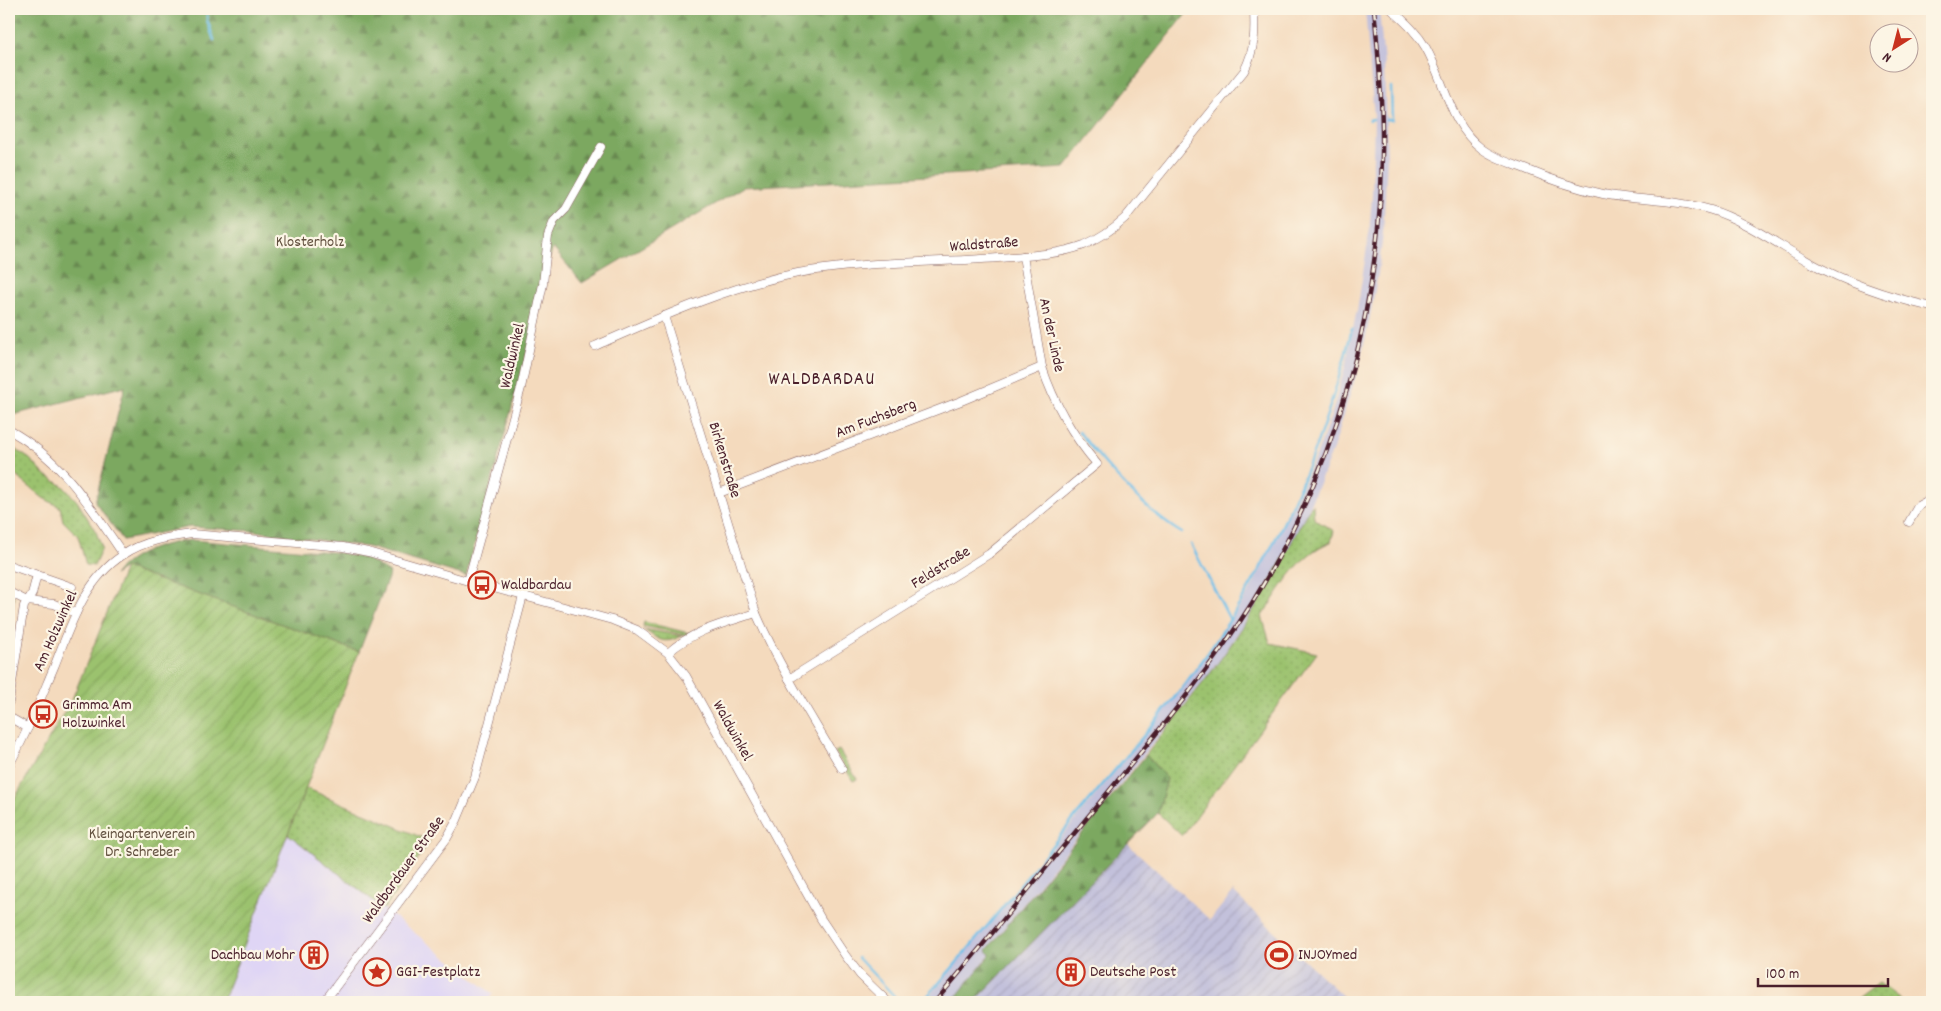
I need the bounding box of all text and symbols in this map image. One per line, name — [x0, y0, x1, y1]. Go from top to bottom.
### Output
north arrow — [1868, 22, 1918, 72]
text: N — [1879, 47, 1896, 67]
park label: Klosterholz — [276, 231, 344, 254]
street label: Waldstraße — [949, 231, 1019, 259]
street label: An der Linde — [1032, 296, 1070, 374]
street label: Waldwinkel — [494, 321, 532, 391]
district label: WALDBARDAU — [769, 367, 875, 394]
street label: Am Fuchsberg — [832, 393, 920, 445]
street label: Birkenstraße — [702, 419, 746, 501]
street label: Feldstraße — [907, 541, 975, 595]
bus stop icon: Waldbardau — [467, 570, 497, 600]
place label: Waldbardau — [501, 574, 571, 597]
street label: Am Holzwinkel — [28, 587, 84, 675]
place label: Grimma Am Holzwinkel — [62, 694, 132, 735]
street label: Waldwinkel — [706, 697, 758, 766]
bus stop icon: Grimma Am Holzwinkel — [28, 699, 58, 729]
street label: Waldbardauer Straße — [357, 811, 451, 929]
park label: Kleingartenverein Dr. Schreber — [89, 823, 195, 864]
building icon: Dachbau Mohr — [299, 940, 329, 970]
sports icon: INJOYmed — [1264, 940, 1294, 970]
place label: Dachbau Mohr — [211, 944, 295, 967]
place label: INJOYmed — [1298, 944, 1357, 967]
scale bar — [1758, 956, 1888, 988]
place icon: GGI-Festplatz — [362, 957, 392, 987]
building icon: Deutsche Post — [1056, 957, 1086, 987]
place label: GGI-Festplatz — [396, 961, 480, 984]
place label: Deutsche Post — [1090, 961, 1176, 984]
text: 100 m — [1766, 964, 1799, 986]

